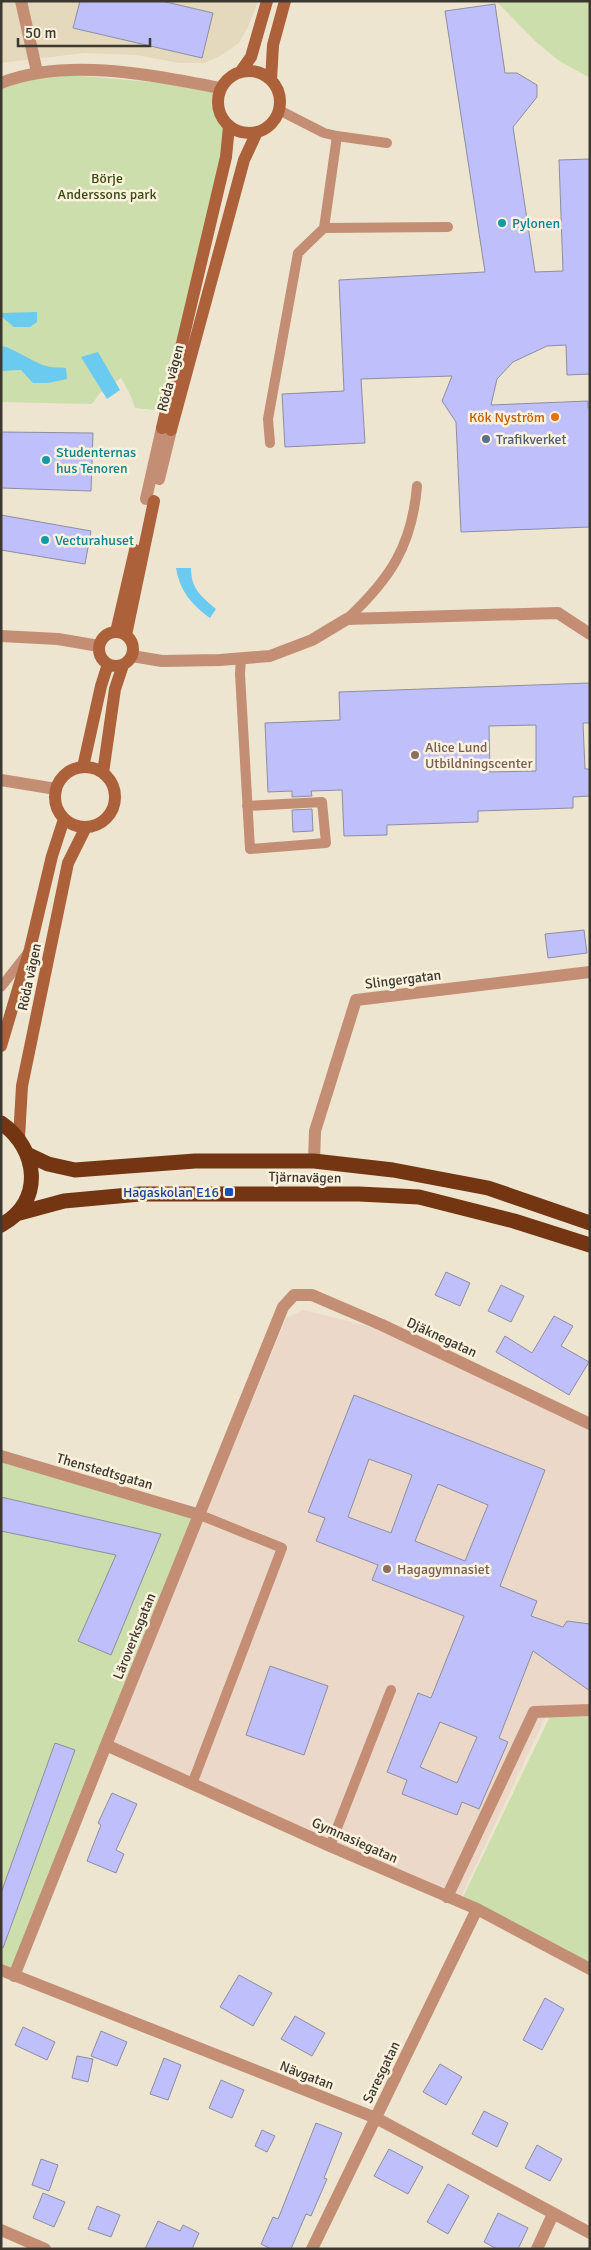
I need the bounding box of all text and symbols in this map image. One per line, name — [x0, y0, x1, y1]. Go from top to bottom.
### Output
scale bar — [18, 15, 150, 47]
text: 50 m — [25, 24, 56, 42]
park label: Börje Anderssons park — [58, 170, 156, 203]
place label: Pylonen — [512, 215, 560, 232]
marker: Pylonen — [496, 217, 508, 229]
street label: Röda vägen — [153, 343, 188, 413]
place label: Kök Nyström — [469, 409, 545, 426]
marker: Kök Nyström — [549, 411, 561, 423]
place label: Trafikverket — [496, 431, 567, 448]
marker: Trafikverket — [480, 433, 492, 445]
place label: Studenternas hus Tenoren — [56, 444, 136, 477]
marker: Studenternas hus Tenoren — [40, 454, 52, 466]
place label: Vecturahuset — [55, 532, 134, 549]
marker: Vecturahuset — [39, 534, 51, 546]
place label: Alice Lund Utbildningscenter — [425, 739, 533, 772]
marker: Alice Lund Utbildningscenter — [409, 749, 421, 761]
street label: Röda vägen — [14, 942, 45, 1012]
street label: Slingergatan — [364, 966, 442, 993]
street label: Tjärnavägen — [268, 1168, 342, 1187]
place label: Hagaskolan E16 — [123, 1184, 219, 1201]
marker: Hagaskolan E16 — [223, 1186, 235, 1198]
street label: Djäknegatan — [404, 1314, 480, 1361]
street label: Thenstedtsgatan — [55, 1450, 155, 1493]
place label: Hagagymnasiet — [397, 1561, 490, 1578]
marker: Hagagymnasiet — [381, 1563, 393, 1575]
street label: Läroverksgatan — [109, 1590, 160, 1682]
street label: Gymnasiegatan — [309, 1814, 400, 1867]
street label: Saresgatan — [359, 2038, 404, 2106]
street label: Nävgatan — [277, 2057, 336, 2094]

